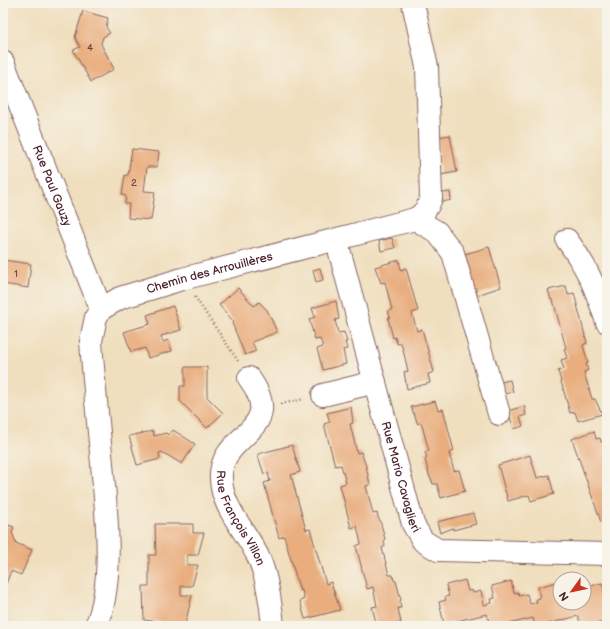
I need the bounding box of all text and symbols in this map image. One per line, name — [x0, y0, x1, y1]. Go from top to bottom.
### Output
house number: 4 — [87, 42, 93, 54]
street label: Rue Paul Gauzy — [29, 143, 75, 229]
house number: 2 — [131, 177, 137, 189]
street label: Chemin des Arrouillères — [145, 248, 274, 297]
house number: 1 — [14, 268, 18, 280]
street label: Rue Mario Cavaglieri — [378, 420, 424, 535]
street label: Rue François Villon — [213, 470, 269, 568]
north arrow — [552, 571, 592, 611]
text: N — [556, 589, 572, 603]

